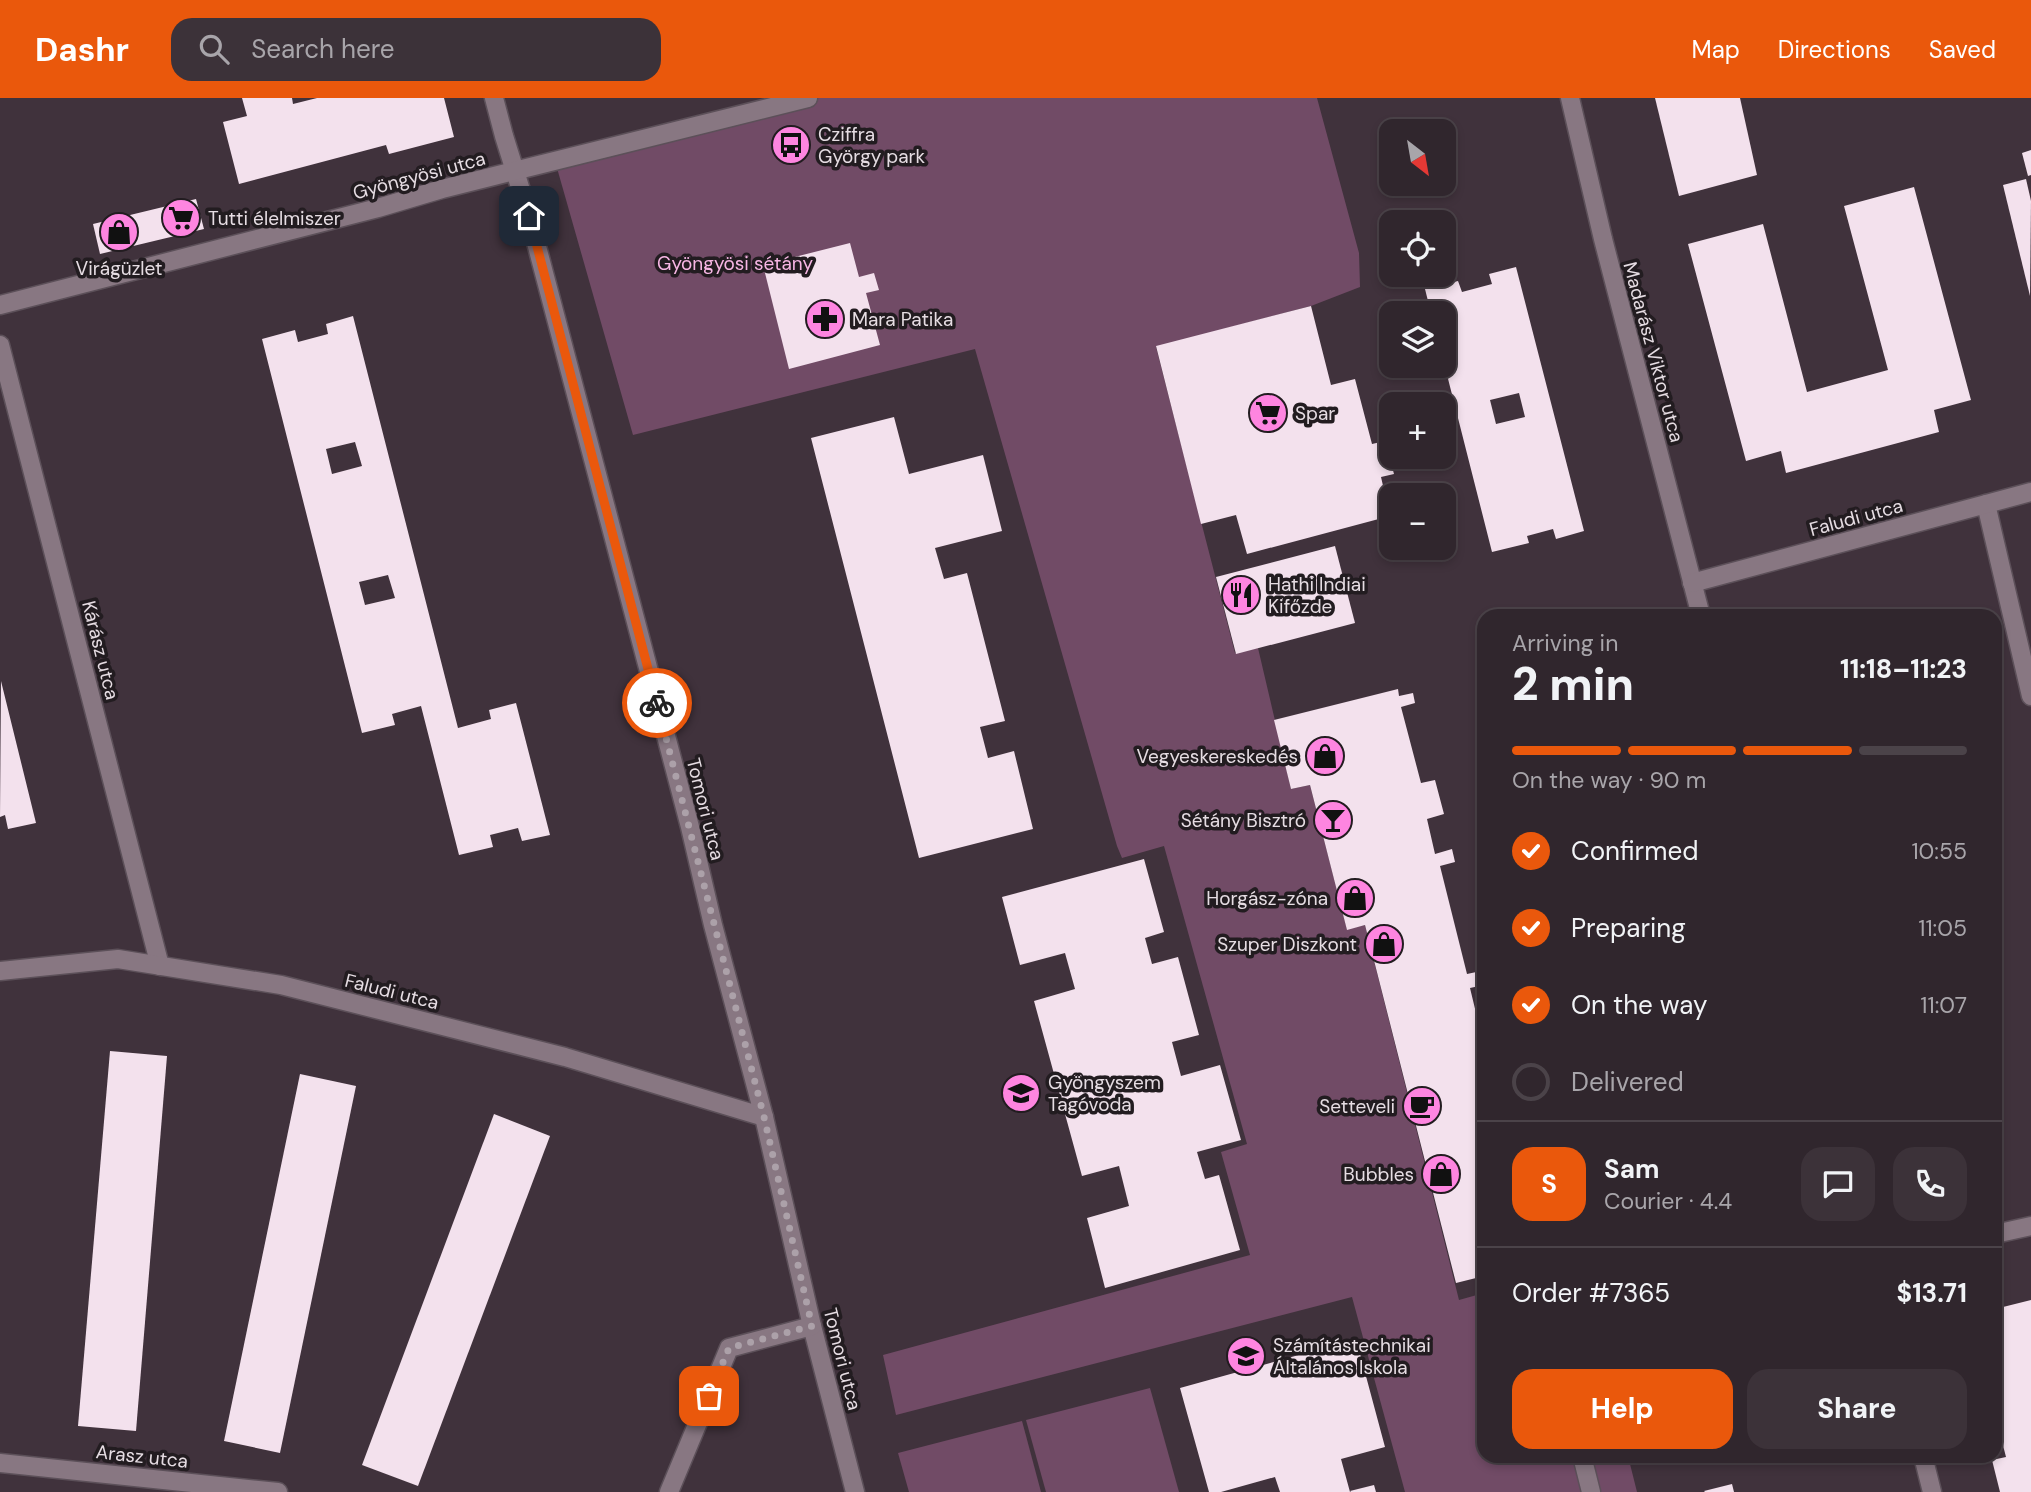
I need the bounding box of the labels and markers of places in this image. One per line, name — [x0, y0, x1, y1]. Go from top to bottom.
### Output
place label: Cziffra György park — [818, 122, 926, 169]
bus stop icon: Cziffra György park — [770, 124, 812, 166]
pin — [499, 186, 559, 246]
supermarket icon: Tutti élelmiszer — [160, 197, 202, 239]
place label: Tutti élelmiszer — [208, 206, 341, 231]
shop icon: Virágüzlet — [98, 211, 140, 253]
place label: Virágüzlet — [76, 256, 162, 281]
pharmacy icon: Mara Patika — [804, 298, 846, 340]
place label: Mara Patika — [852, 307, 953, 332]
supermarket icon: Spar — [1247, 392, 1289, 434]
place label: Spar — [1295, 401, 1335, 426]
place label: Hathi Indiai Kifőzde — [1268, 572, 1366, 619]
restaurant icon: Hathi Indiai Kifőzde — [1220, 574, 1262, 616]
shop icon: Vegyeskereskedés — [1304, 735, 1346, 777]
place label: Vegyeskereskedés — [1137, 744, 1298, 769]
bar icon: Sétány Bisztró — [1312, 799, 1354, 841]
place label: Sétány Bisztró — [1181, 808, 1306, 833]
shop icon: Horgász-zóna — [1334, 877, 1376, 919]
place label: Horgász-zóna — [1206, 886, 1328, 911]
shop icon: Szuper Diszkont — [1363, 923, 1405, 965]
place label: Szuper Diszkont — [1217, 932, 1357, 957]
place label: Gyöngyszem Tagóvoda — [1048, 1070, 1161, 1117]
school or university icon: Gyöngyszem Tagóvoda — [1000, 1072, 1042, 1114]
cafe icon: Setteveli — [1401, 1085, 1443, 1127]
place label: Setteveli — [1319, 1094, 1395, 1119]
shop icon: Bubbles — [1420, 1153, 1462, 1195]
place label: Bubbles — [1343, 1162, 1414, 1187]
place label: Számítástechnikai Általános Iskola — [1273, 1333, 1431, 1380]
school or university icon: Számítástechnikai Általános Iskola — [1225, 1335, 1267, 1377]
pin — [679, 1366, 739, 1426]

